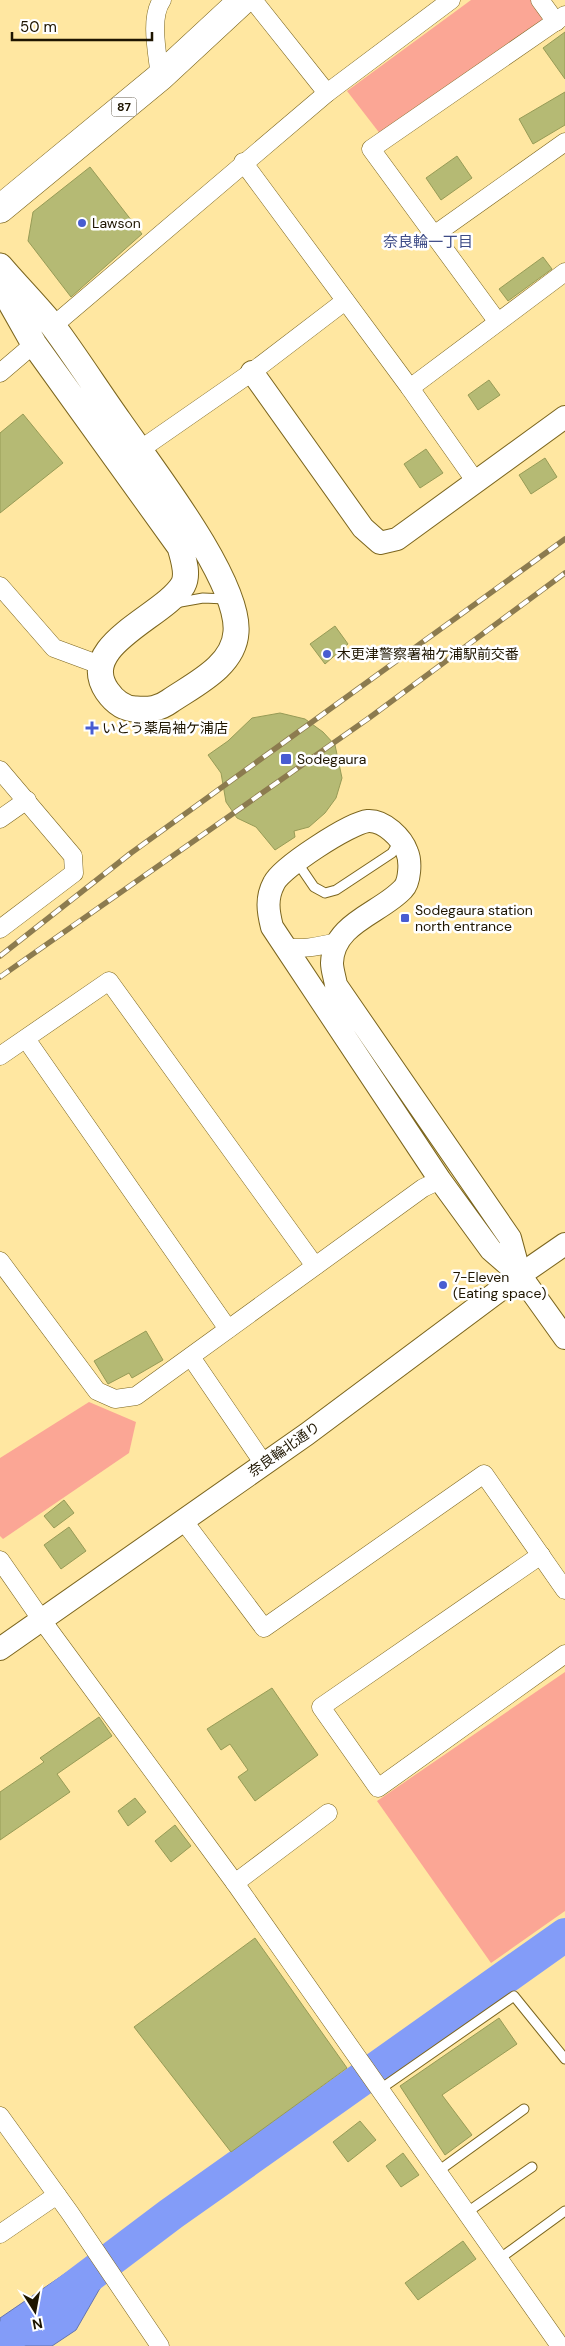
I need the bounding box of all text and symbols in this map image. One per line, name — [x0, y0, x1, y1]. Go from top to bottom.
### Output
scale bar — [12, 10, 152, 42]
text: 50 m — [20, 17, 57, 37]
road number: 87 — [112, 98, 136, 116]
place label: Lawson — [92, 214, 141, 232]
marker: Lawson — [76, 217, 88, 229]
district label: 奈良輪一丁目 — [383, 232, 473, 252]
place label: 木更津警察署袖ケ浦駅前交番 — [337, 645, 519, 663]
marker: 木更津警察署袖ケ浦駅前交番 — [321, 648, 333, 660]
place label: いとう薬局袖ケ浦店 — [102, 719, 228, 737]
marker: いとう薬局袖ケ浦店 — [86, 722, 98, 734]
place label: Sodegaura — [297, 750, 366, 768]
marker: Sodegaura — [279, 752, 293, 766]
place label: Sodegaura station north entrance — [415, 901, 533, 935]
marker: Sodegaura station north entrance — [399, 912, 411, 924]
place label: 7-Eleven (Eating space) — [453, 1268, 547, 1302]
marker: 7-Eleven (Eating space) — [437, 1279, 449, 1291]
street label: 奈良輪北通り — [244, 1418, 324, 1480]
north arrow — [10, 2286, 60, 2336]
text: N — [31, 2314, 44, 2334]

